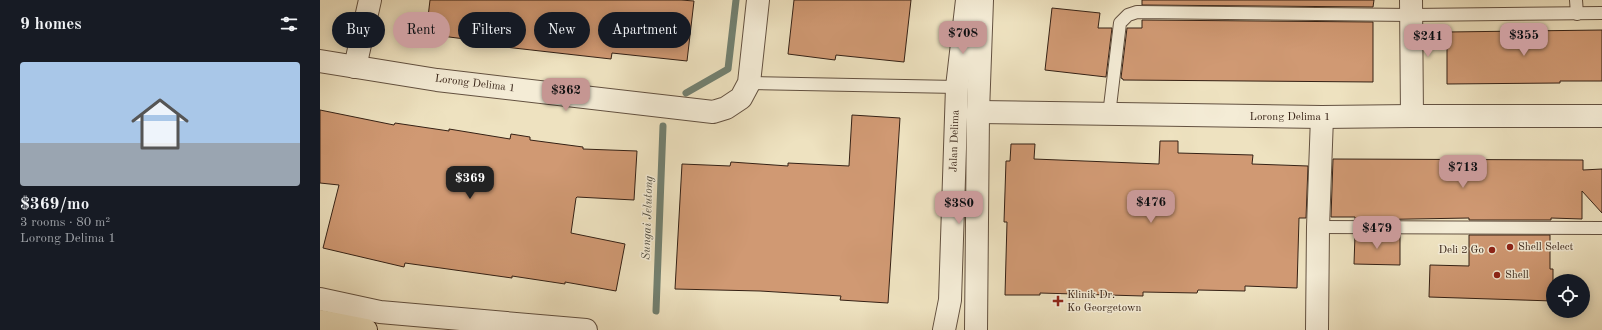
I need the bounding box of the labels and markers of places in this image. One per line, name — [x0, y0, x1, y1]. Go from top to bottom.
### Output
pin: $708 — [939, 21, 987, 55]
pin: $355 — [1500, 23, 1548, 57]
pin: $241 — [1404, 24, 1452, 58]
pin: $362 — [542, 78, 590, 112]
pin: $713 — [1439, 155, 1487, 189]
pin: $369 — [446, 166, 494, 200]
pin: $476 — [1127, 190, 1175, 224]
pin: $380 — [935, 191, 983, 225]
pin: $479 — [1353, 216, 1401, 250]
marker: Shell Select — [1505, 242, 1515, 252]
place label: Shell Select — [1518, 242, 1574, 253]
place label: Deli 2 Go — [1439, 245, 1484, 256]
marker: Deli 2 Go — [1487, 245, 1497, 255]
marker: Shell — [1492, 270, 1502, 280]
place label: Shell — [1505, 270, 1529, 281]
place label: Klinik Dr. Ko Georgetown — [1067, 290, 1141, 314]
marker: Klinik Dr. Ko Georgetown — [1052, 295, 1064, 307]

